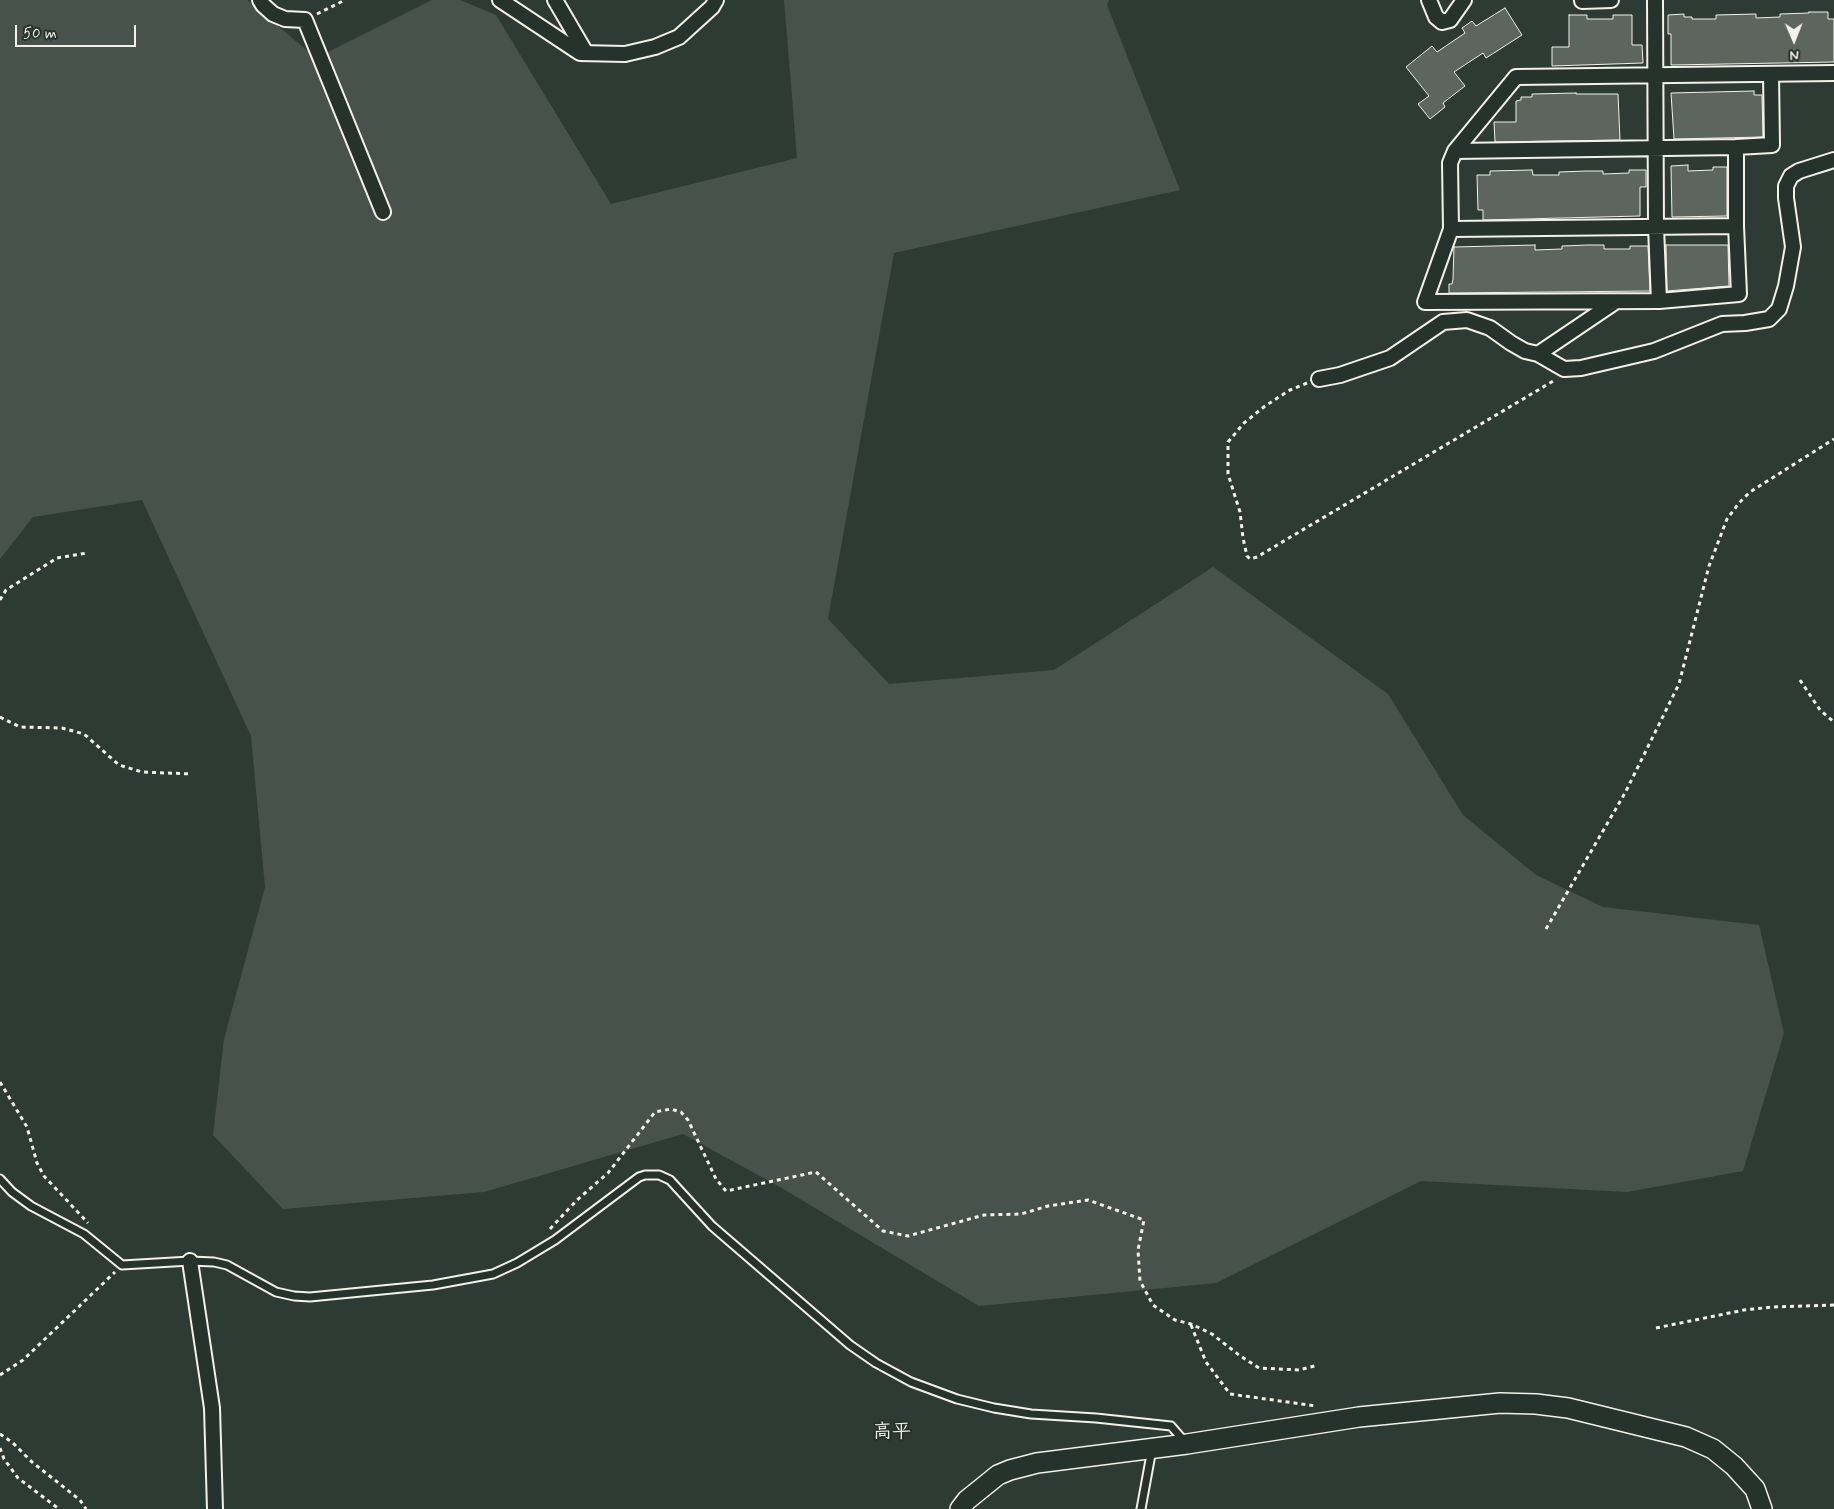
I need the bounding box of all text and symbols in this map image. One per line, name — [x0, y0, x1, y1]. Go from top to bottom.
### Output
scale bar — [18, 15, 139, 47]
north arrow — [1769, 15, 1819, 65]
text: 50 m — [23, 24, 57, 44]
text: N — [1789, 46, 1799, 64]
district label: 高平 — [873, 1422, 911, 1444]

